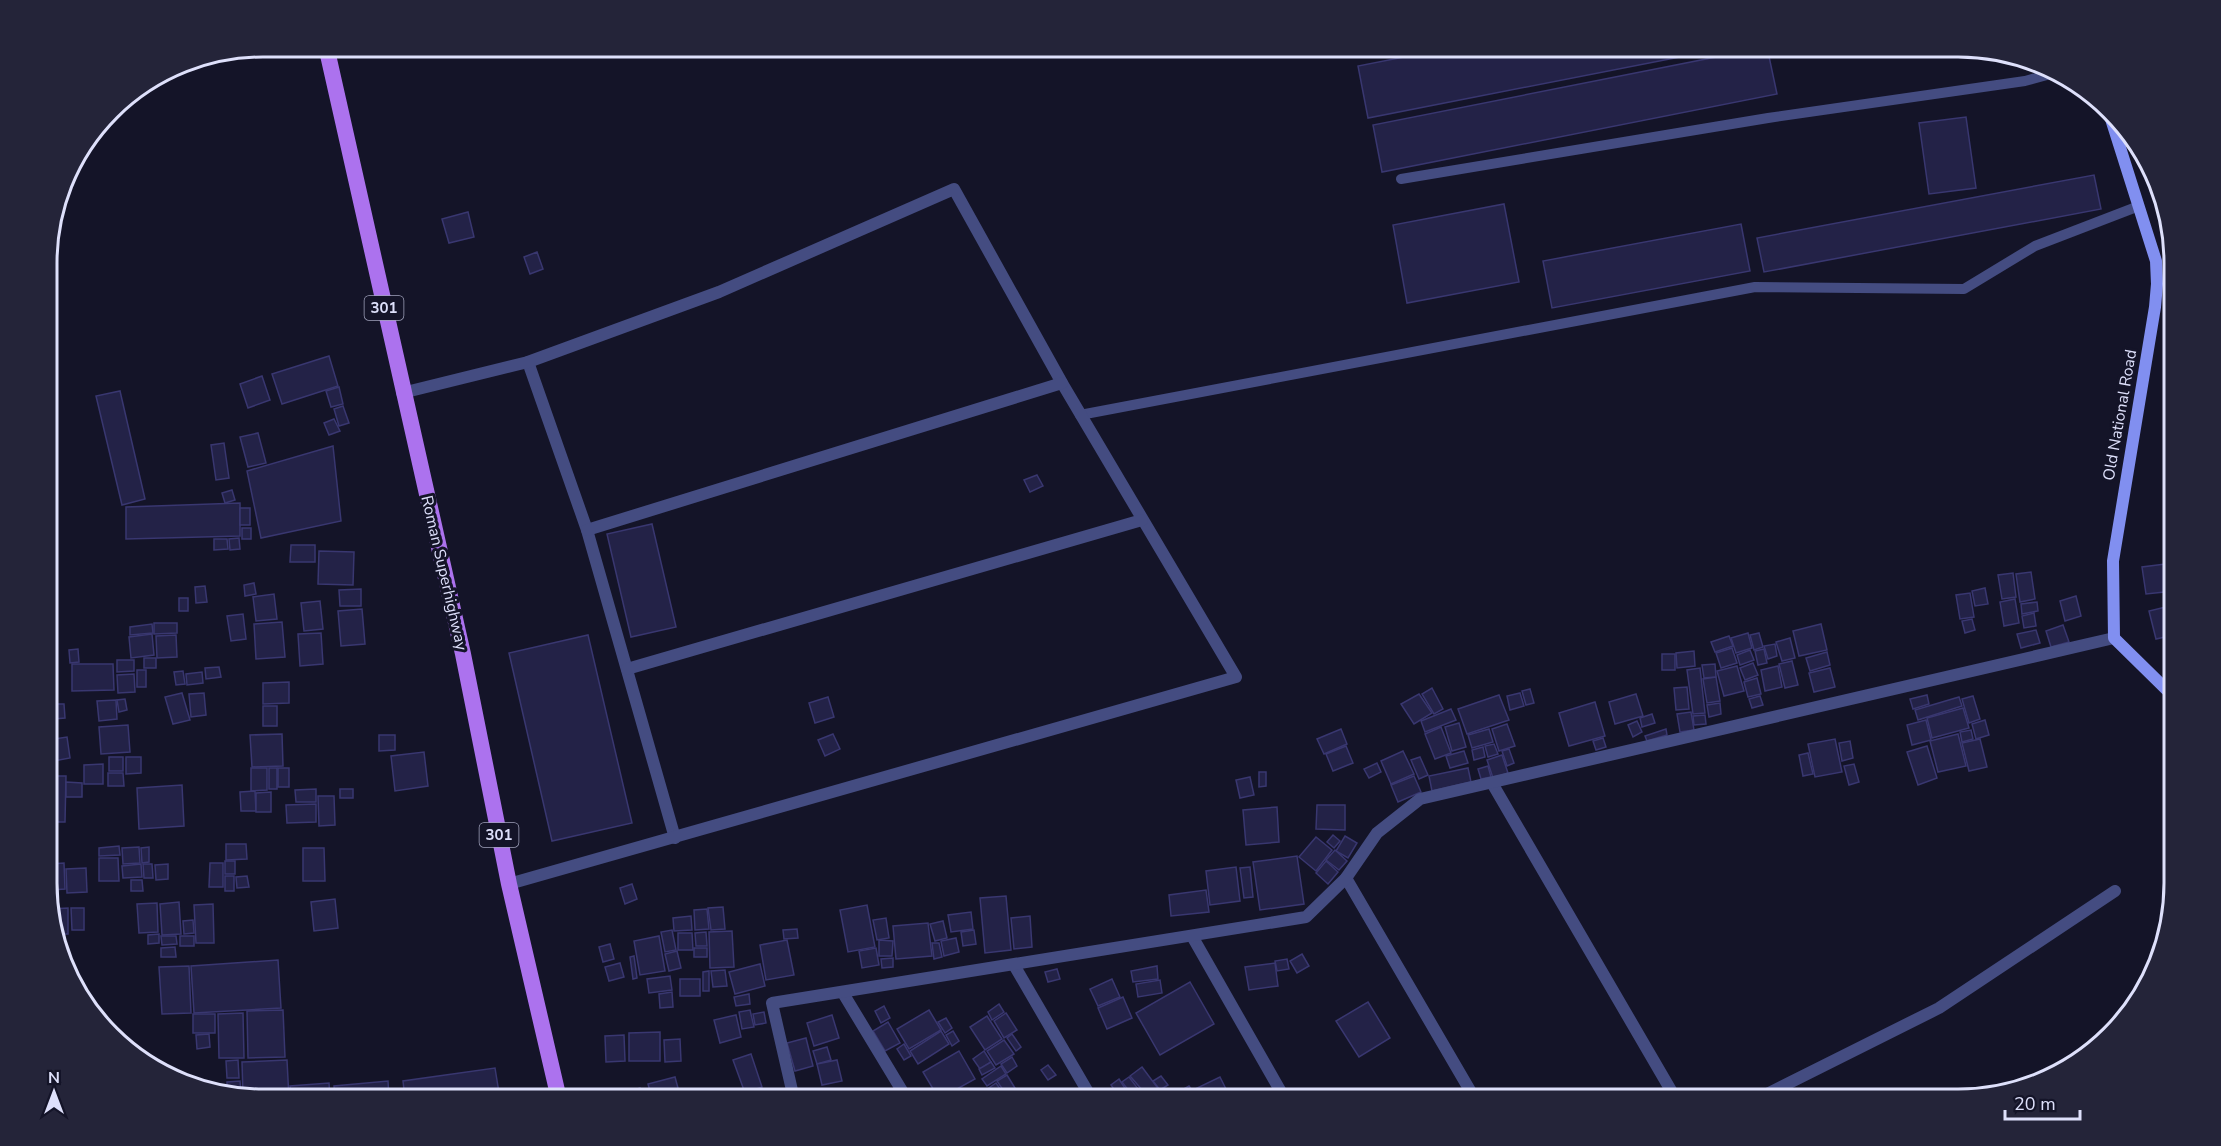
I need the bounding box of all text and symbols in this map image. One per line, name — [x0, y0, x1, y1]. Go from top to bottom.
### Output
road number: 301 — [364, 296, 404, 320]
street label: Old National Road — [2098, 348, 2142, 482]
street label: Roman Superhighway — [415, 493, 473, 653]
road number: 301 — [480, 823, 518, 847]
north arrow — [24, 1062, 84, 1122]
text: N — [48, 1067, 60, 1089]
scale bar — [2005, 1083, 2080, 1121]
text: 20 m — [2014, 1092, 2056, 1116]

